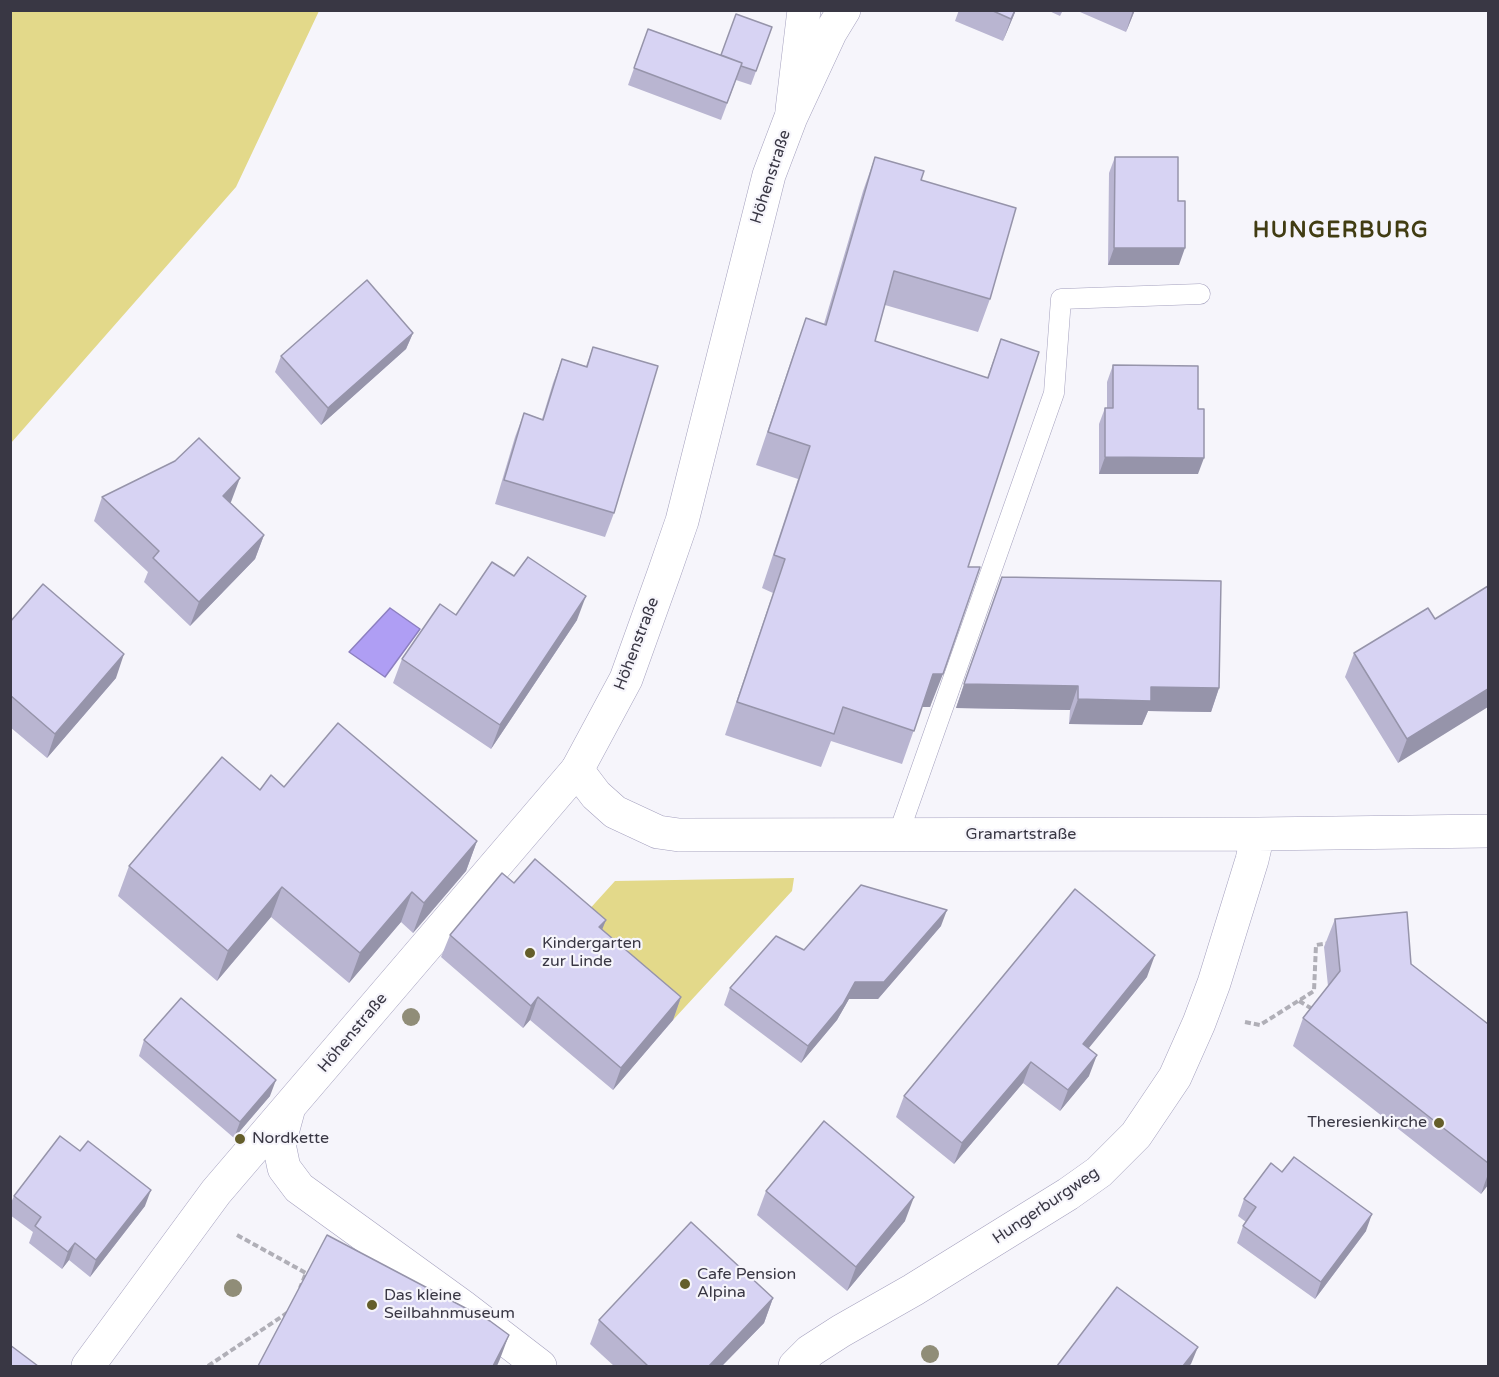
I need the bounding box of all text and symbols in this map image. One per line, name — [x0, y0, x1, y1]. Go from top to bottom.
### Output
street label: Höhenstraße — [747, 128, 795, 226]
district label: HUNGERBURG — [1253, 218, 1429, 244]
street label: Höhenstraße — [611, 595, 663, 693]
street label: Gramartstraße — [966, 825, 1076, 845]
place label: Kindergarten zur Linde — [542, 934, 642, 972]
marker: Kindergarten zur Linde — [523, 946, 537, 960]
street label: Höhenstraße — [314, 989, 392, 1077]
place label: Theresienkirche — [1307, 1113, 1427, 1133]
marker: Theresienkirche — [1432, 1116, 1446, 1130]
place label: Nordkette — [252, 1129, 329, 1149]
marker: Nordkette — [233, 1132, 247, 1146]
street label: Hungerburgweg — [989, 1163, 1103, 1249]
place label: Cafe Pension Alpina — [697, 1265, 796, 1303]
marker: Cafe Pension Alpina — [678, 1277, 692, 1291]
place label: Das kleine Seilbahnmuseum — [384, 1286, 515, 1324]
marker: Das kleine Seilbahnmuseum — [365, 1298, 379, 1312]

